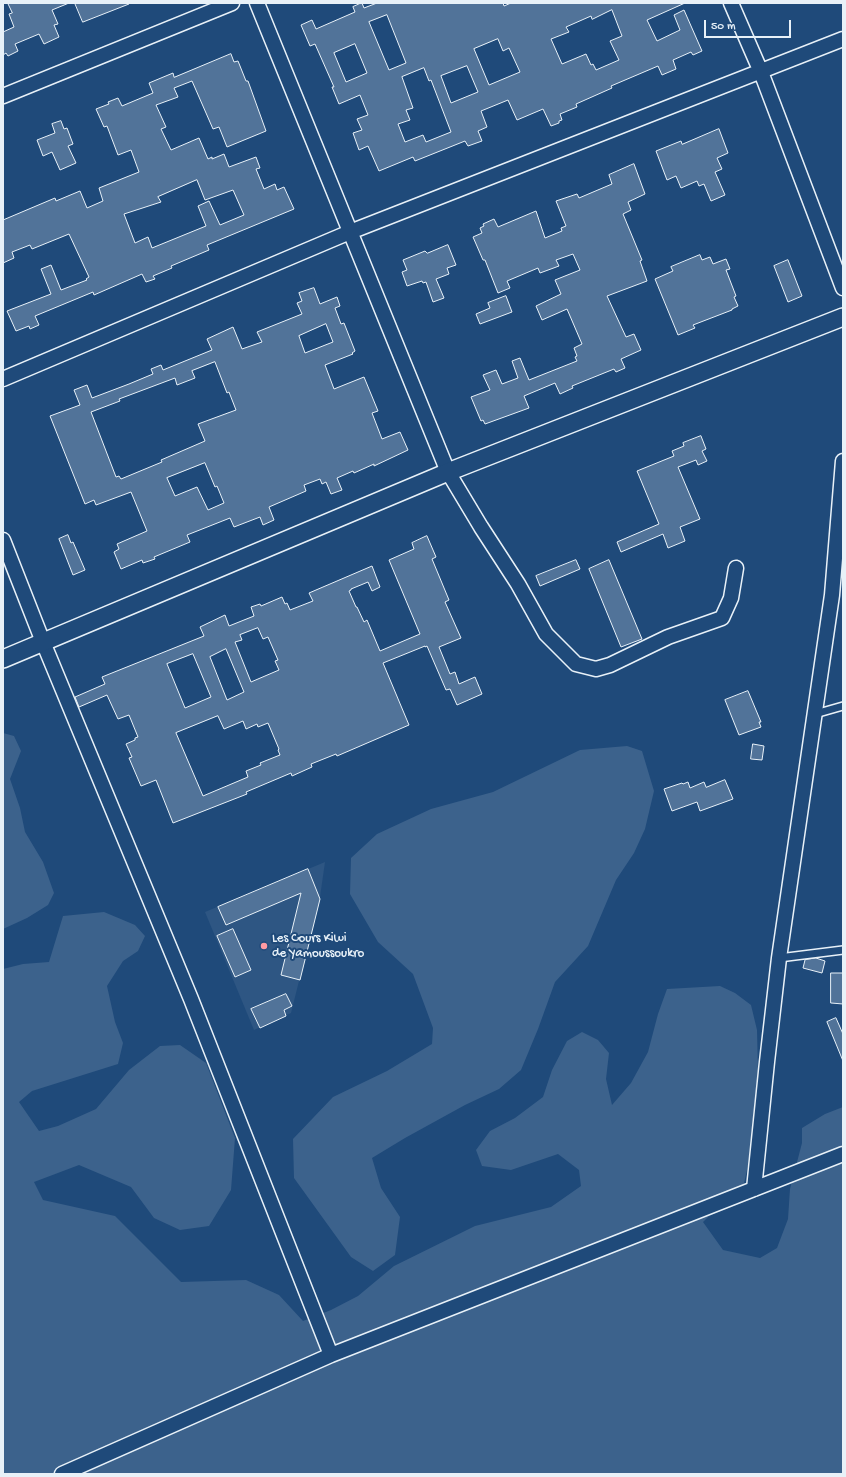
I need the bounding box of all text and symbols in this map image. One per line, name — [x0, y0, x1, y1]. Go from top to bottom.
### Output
scale bar — [706, 12, 793, 38]
text: 50 m — [711, 20, 736, 34]
place label: Les Cours Kiwi de Yamoussoukro — [272, 931, 364, 962]
marker: Les Cours Kiwi de Yamoussoukro — [259, 941, 269, 951]

